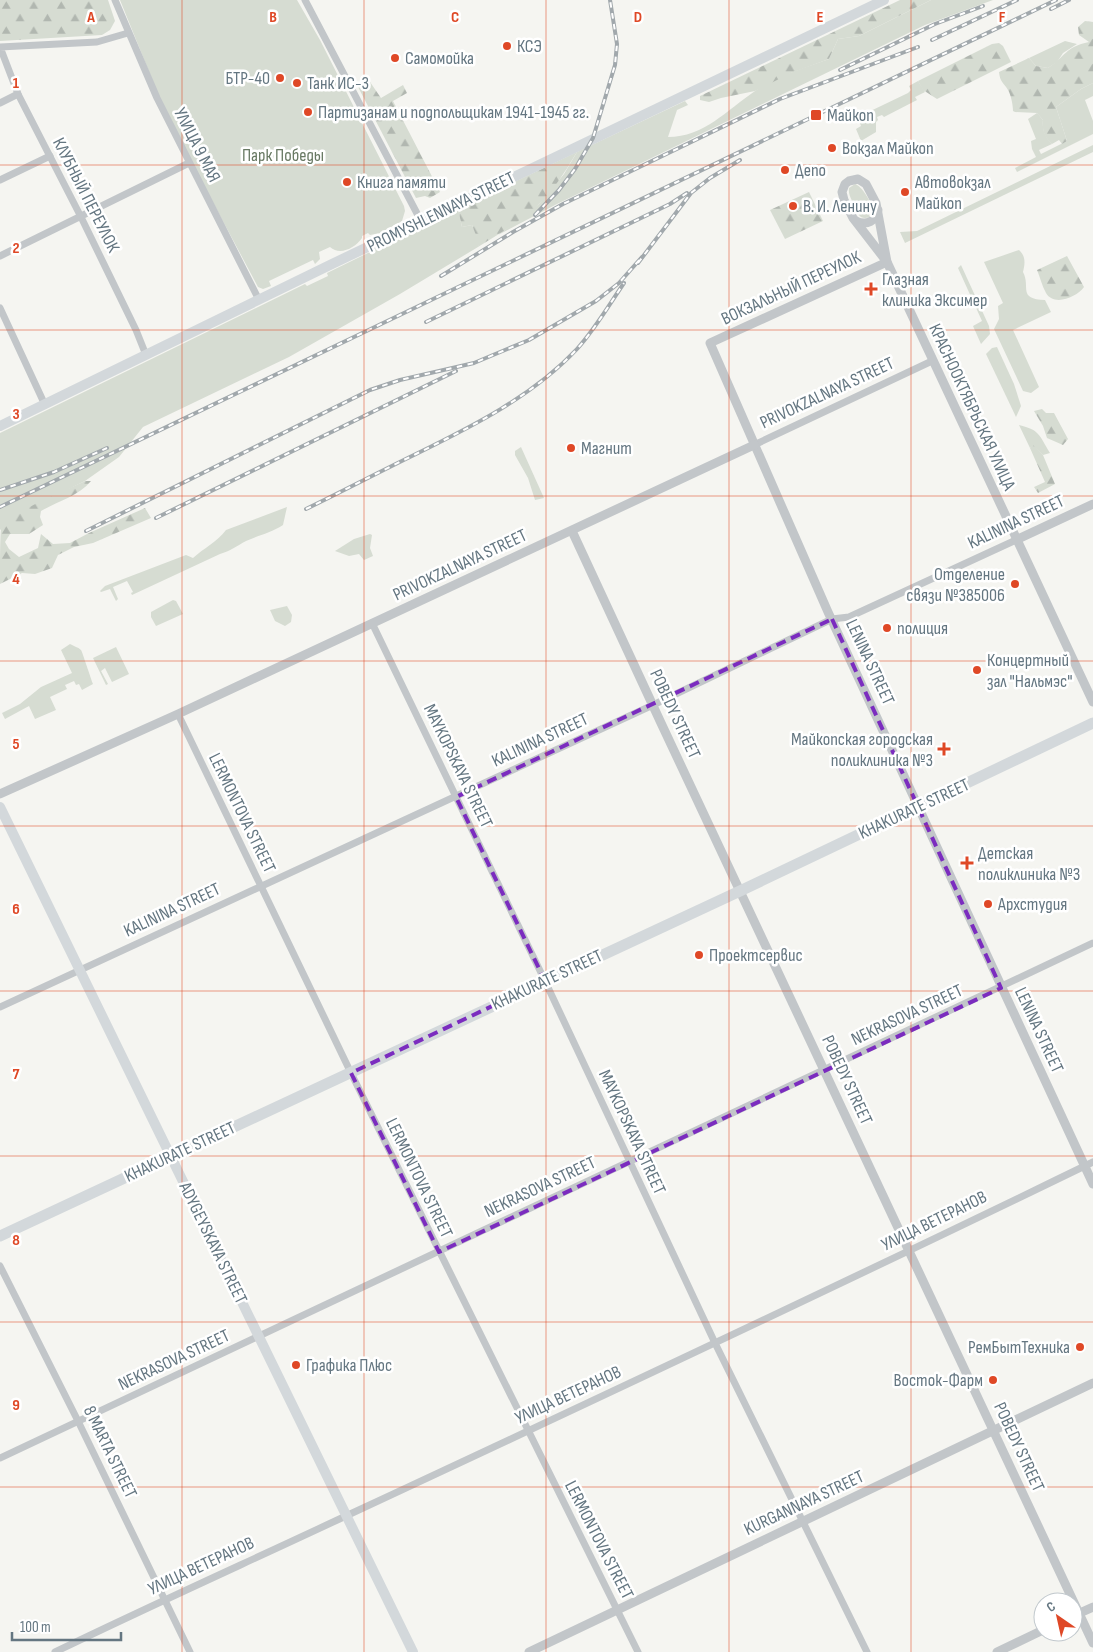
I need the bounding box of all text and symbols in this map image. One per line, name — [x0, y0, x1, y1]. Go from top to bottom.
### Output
text: A — [86, 8, 95, 27]
text: B — [269, 8, 277, 27]
text: C — [451, 8, 459, 27]
text: D — [634, 8, 642, 27]
text: E — [817, 8, 824, 27]
text: F — [999, 8, 1006, 27]
place label: КСЭ — [517, 36, 542, 57]
marker: КСЭ — [501, 40, 513, 52]
place label: Самомойка — [405, 48, 474, 69]
marker: Самомойка — [389, 52, 401, 64]
place label: БТР-40 — [225, 68, 270, 89]
marker: БТР-40 — [274, 72, 286, 84]
place label: Танк ИС-3 — [307, 73, 369, 94]
text: 1 — [13, 74, 20, 93]
marker: Танк ИС-3 — [291, 77, 303, 89]
place label: Партизанам и подпольщикам 1941-1945 гг. — [318, 102, 589, 123]
street label: УЛИЦА 9 МАЯ — [169, 104, 225, 186]
place label: Майкоп — [827, 105, 874, 126]
marker: Партизанам и подпольщикам 1941-1945 гг. — [302, 106, 314, 118]
marker: Майкоп — [809, 108, 823, 122]
street label: КЛУБНЫЙ ПЕРЕУЛОК — [48, 134, 124, 257]
place label: Вокзал Майкоп — [842, 138, 934, 159]
marker: Вокзал Майкоп — [826, 142, 838, 154]
park label: Парк Победы — [242, 145, 324, 166]
place label: Депо — [795, 160, 826, 181]
marker: Депо — [779, 164, 791, 176]
street label: PROMYSHLENNAYA STREET — [364, 167, 518, 257]
place label: Книга памяти — [357, 172, 446, 193]
place label: Автовокзал Майкоп — [914, 172, 991, 214]
marker: Книга памяти — [341, 176, 353, 188]
marker: Автовокзал Майкоп — [899, 186, 911, 198]
place label: В. И. Ленину — [803, 196, 877, 217]
marker: В. И. Ленину — [787, 200, 799, 212]
text: 2 — [12, 239, 20, 258]
street label: ВОКЗАЛЬНЫЙ ПЕРЕУЛОК — [718, 246, 865, 330]
place label: Глазная клиника Эксимер — [882, 269, 987, 311]
marker: Глазная клиника Эксимер — [864, 282, 878, 296]
street label: КРАСНООКТЯБРЬСКАЯ УЛИЦА — [924, 320, 1020, 494]
street label: PRIVOKZALNAYA STREET — [757, 353, 897, 433]
text: 3 — [12, 405, 20, 424]
place label: Магнит — [581, 438, 632, 459]
marker: Магнит — [565, 442, 577, 454]
street label: KALININA STREET — [964, 490, 1068, 554]
street label: PRIVOKZALNAYA STREET — [390, 525, 530, 605]
place label: Отделение связи №385006 — [906, 564, 1005, 606]
text: 4 — [12, 570, 20, 589]
marker: Отделение связи №385006 — [1009, 578, 1021, 590]
street label: LENINA STREET — [841, 616, 899, 708]
place label: полиция — [897, 618, 948, 639]
marker: полиция — [881, 622, 893, 634]
place label: Концертный зал "Нальмэс" — [987, 650, 1073, 692]
marker: Концертный зал "Нальмэс" — [971, 664, 983, 676]
street label: POBEDY STREET — [645, 666, 705, 762]
street label: MAYKOPSKAYA STREET — [419, 701, 497, 831]
street label: KALININA STREET — [488, 708, 592, 772]
place label: Майкопская городская поликлиника №3 — [791, 729, 933, 771]
text: 5 — [12, 735, 20, 754]
marker: Майкопская городская поликлиника №3 — [937, 742, 951, 756]
street label: LERMONTOVA STREET — [204, 750, 280, 876]
street label: KHAKURATE STREET — [855, 774, 973, 844]
place label: Детская поликлиника №3 — [978, 843, 1080, 885]
marker: Детская поликлиника №3 — [960, 856, 974, 870]
street label: KALININA STREET — [120, 878, 224, 942]
place label: Архстудия — [997, 894, 1067, 915]
marker: Архстудия — [982, 898, 994, 910]
text: 6 — [12, 900, 20, 919]
street label: KHAKURATE STREET — [488, 945, 606, 1015]
place label: Проектсервис — [709, 945, 803, 966]
marker: Проектсервис — [693, 949, 705, 961]
street label: NEKRASOVA STREET — [848, 980, 966, 1050]
street label: LENINA STREET — [1010, 984, 1068, 1076]
street label: POBEDY STREET — [817, 1032, 877, 1128]
text: 7 — [13, 1065, 20, 1084]
street label: MAYKOPSKAYA STREET — [594, 1066, 670, 1198]
street label: LERMONTOVA STREET — [381, 1115, 457, 1241]
street label: KHAKURATE STREET — [121, 1117, 239, 1187]
street label: NEKRASOVA STREET — [481, 1152, 599, 1222]
street label: ADYGEYSKAYA STREET — [174, 1178, 252, 1307]
street label: УЛИЦА ВЕТЕРАНОВ — [878, 1186, 990, 1256]
text: 8 — [12, 1231, 20, 1250]
street label: NEKRASOVA STREET — [115, 1325, 233, 1395]
place label: РемБытТехника — [968, 1337, 1070, 1358]
marker: РемБытТехника — [1074, 1341, 1086, 1353]
place label: Графика Плюс — [306, 1355, 392, 1376]
marker: Графика Плюс — [290, 1359, 302, 1371]
street label: УЛИЦА ВЕТЕРАНОВ — [512, 1361, 624, 1429]
place label: Восток-Фарм — [894, 1370, 983, 1391]
marker: Восток-Фарм — [987, 1374, 999, 1386]
text: 9 — [12, 1396, 20, 1415]
street label: POBEDY STREET — [989, 1399, 1049, 1495]
street label: 8 MARTA STREET — [79, 1403, 141, 1501]
street label: KURGANNAYA STREET — [741, 1466, 867, 1540]
street label: LERMONTOVA STREET — [560, 1477, 638, 1603]
street label: УЛИЦА ВЕТЕРАНОВ — [145, 1532, 257, 1600]
north arrow — [1033, 1592, 1083, 1642]
text: С — [1043, 1598, 1059, 1616]
scale bar — [12, 1610, 121, 1642]
text: 100 m — [20, 1618, 51, 1637]

